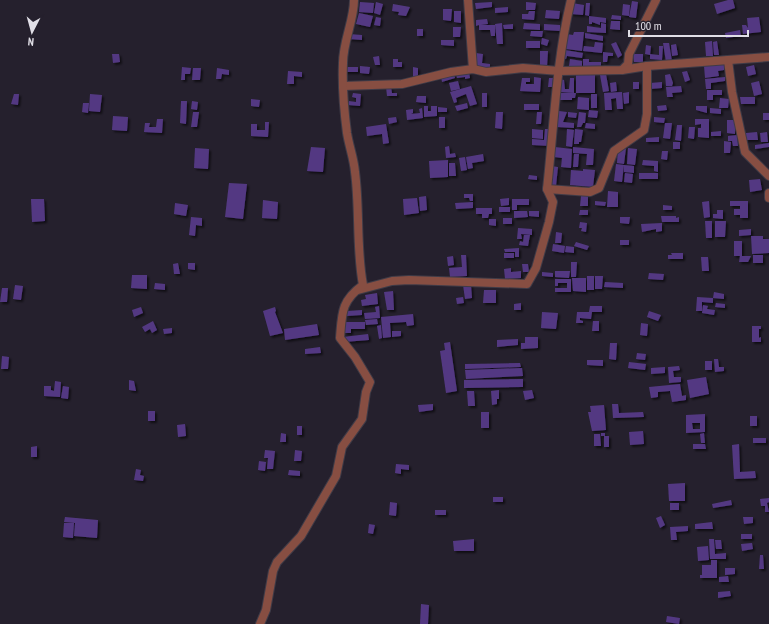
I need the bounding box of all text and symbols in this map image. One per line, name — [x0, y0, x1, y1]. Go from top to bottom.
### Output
north arrow — [12, 12, 52, 52]
scale bar — [629, 12, 748, 38]
text: 100 m — [635, 18, 662, 33]
text: N — [27, 35, 35, 49]

